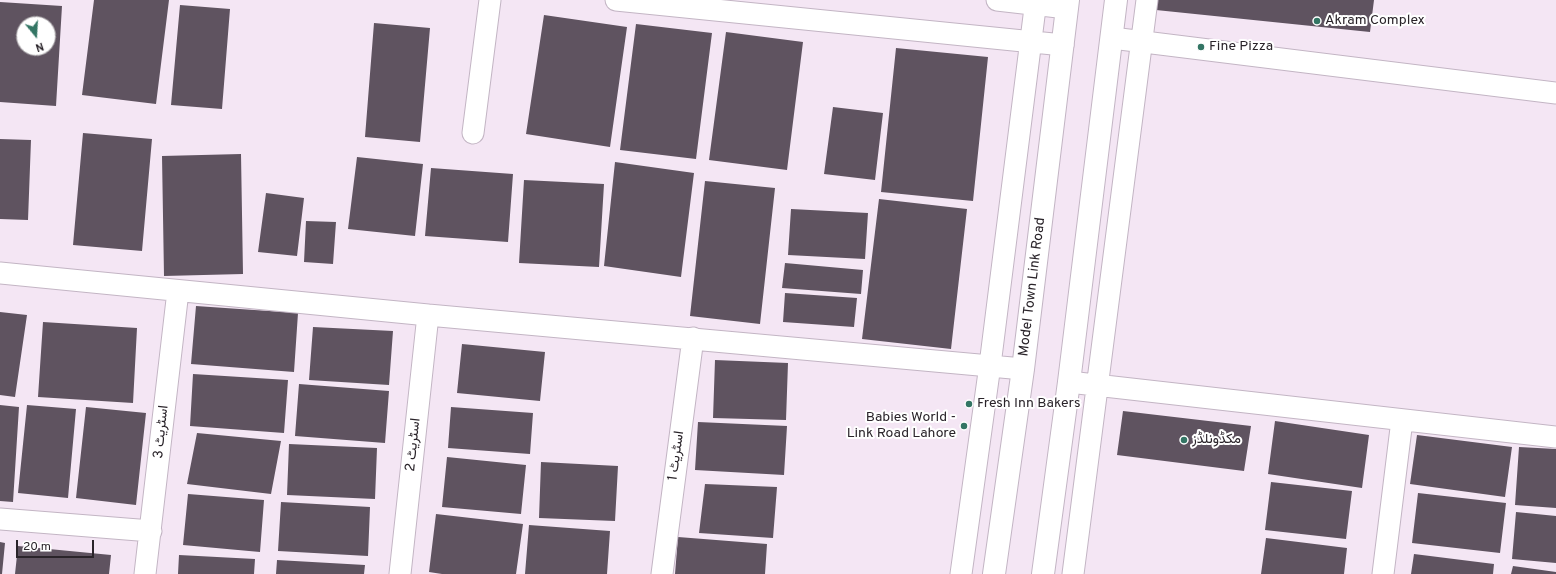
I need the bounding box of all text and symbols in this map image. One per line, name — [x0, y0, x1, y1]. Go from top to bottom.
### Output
place label: Akram Complex — [1325, 13, 1425, 29]
north arrow — [16, 16, 56, 56]
marker: Akram Complex — [1312, 16, 1322, 26]
text: N — [33, 39, 45, 54]
place label: Fine Pizza — [1209, 39, 1273, 55]
marker: Fine Pizza — [1196, 42, 1206, 52]
street label: Model Town Link Road — [1016, 217, 1050, 357]
place label: Fresh Inn Bakers — [977, 396, 1080, 412]
marker: Fresh Inn Bakers — [964, 399, 974, 409]
street label: اسٹریٹ 3 — [151, 405, 173, 459]
place label: Babies World - Link Road Lahore — [847, 410, 956, 442]
street label: اسٹریٹ 2 — [403, 417, 425, 473]
marker: Babies World - Link Road Lahore — [959, 421, 969, 431]
street label: اسٹریٹ 1 — [665, 430, 689, 482]
place label: مکڈونلڈز — [1192, 432, 1241, 448]
marker: مکڈونلڈز — [1179, 435, 1189, 445]
scale bar — [18, 532, 96, 558]
text: 20 m — [23, 539, 51, 555]

